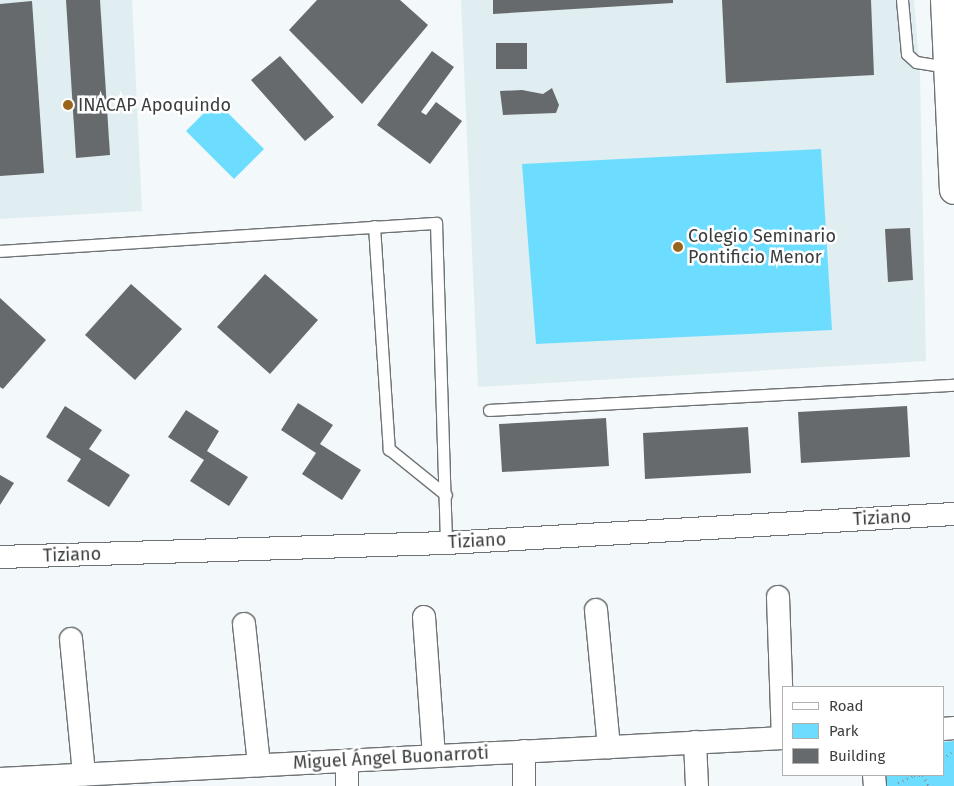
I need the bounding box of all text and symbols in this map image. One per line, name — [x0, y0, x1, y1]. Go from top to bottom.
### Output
place label: INACAP Apoquindo — [78, 94, 231, 116]
marker: INACAP Apoquindo — [62, 99, 74, 111]
place label: Colegio Seminario Pontificio Menor — [688, 226, 836, 268]
marker: Colegio Seminario Pontificio Menor — [672, 241, 684, 253]
street label: Tiziano — [852, 506, 912, 530]
street label: Tiziano — [447, 529, 507, 553]
street label: Tiziano — [43, 543, 101, 567]
legend — [782, 686, 944, 776]
text: Road — [829, 697, 864, 715]
text: Park — [829, 722, 859, 740]
street label: Miguel Ángel Buonarroti — [293, 742, 489, 774]
text: Building — [829, 747, 885, 765]

